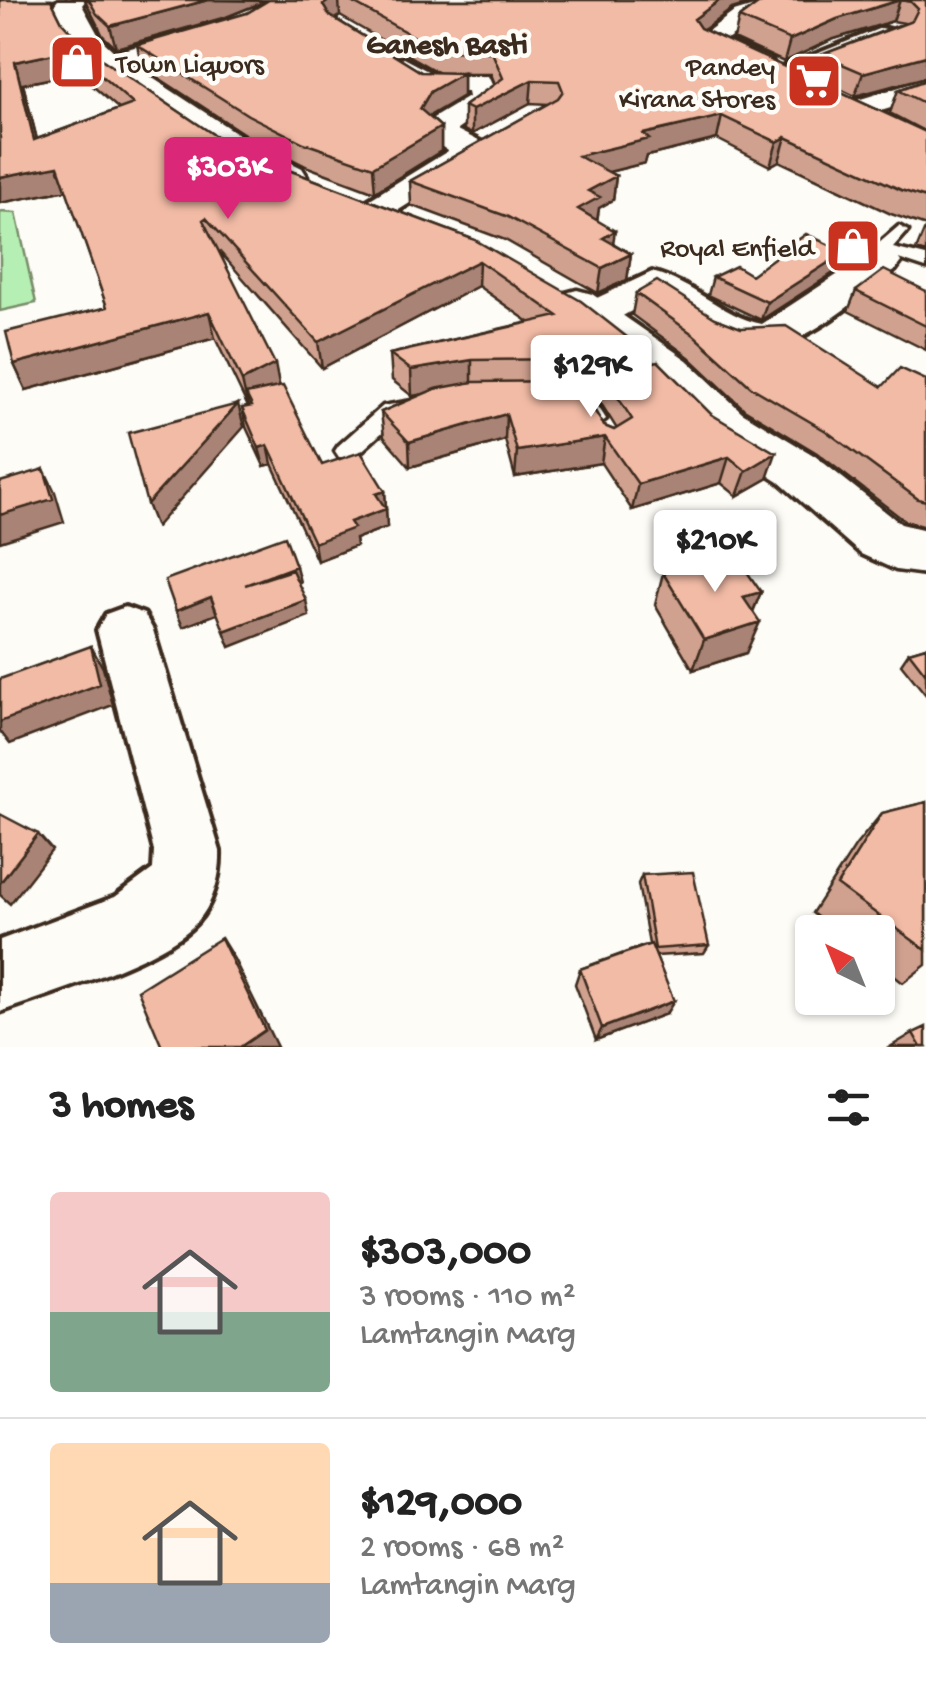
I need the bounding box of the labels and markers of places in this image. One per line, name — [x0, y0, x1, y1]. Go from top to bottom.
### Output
shop icon: Town Liquors — [47, 32, 107, 92]
place label: Town Liquors — [114, 50, 265, 83]
supermarket icon: Pandey Kirana Stores — [784, 51, 844, 111]
place label: Pandey Kirana Stores — [619, 53, 776, 118]
pin: $303K — [158, 137, 298, 222]
shop icon: Royal Enfield — [823, 216, 883, 276]
place label: Royal Enfield — [660, 234, 817, 267]
pin: $129K — [521, 335, 661, 420]
pin: $210K — [645, 510, 785, 595]

